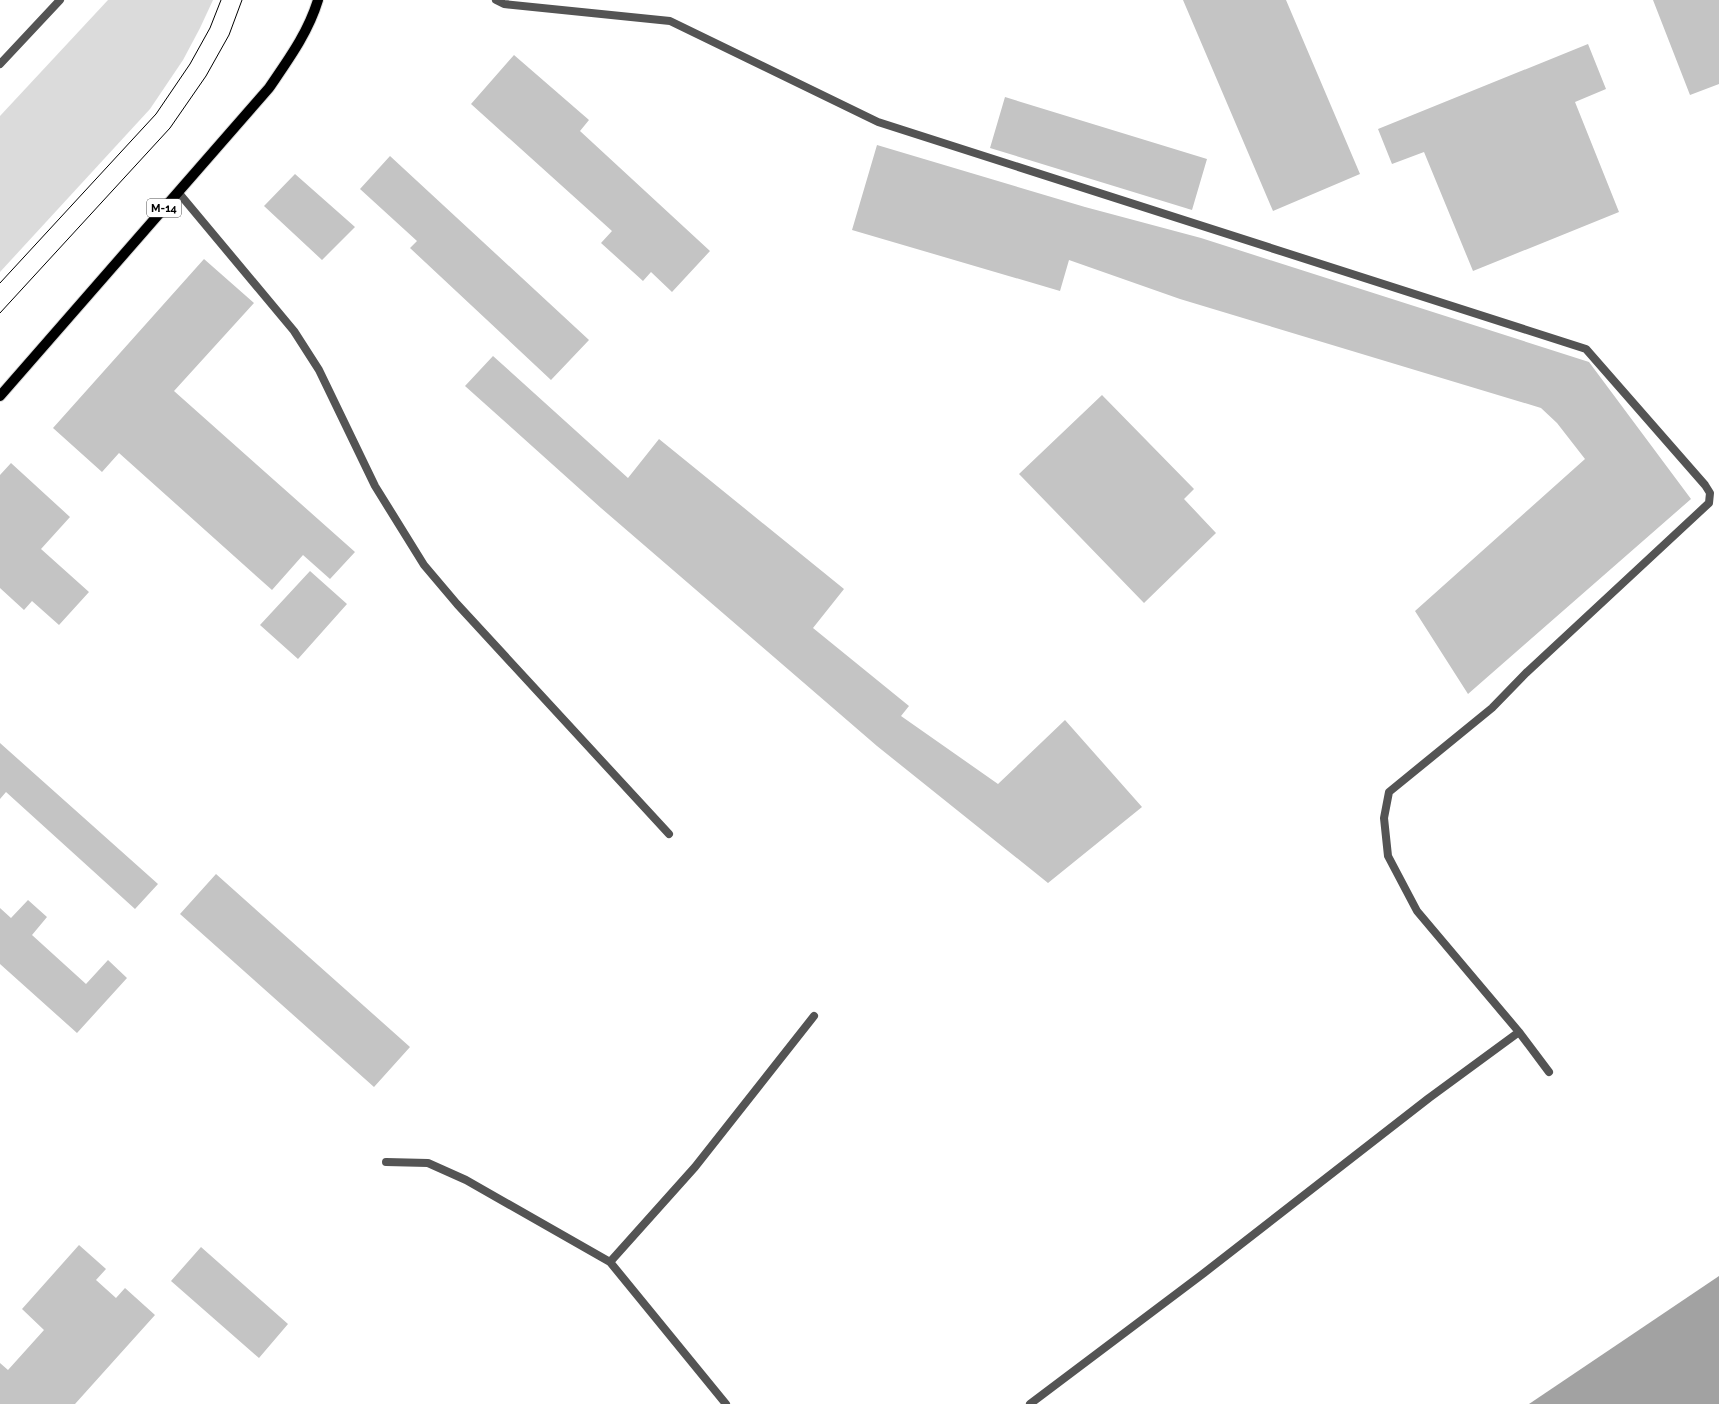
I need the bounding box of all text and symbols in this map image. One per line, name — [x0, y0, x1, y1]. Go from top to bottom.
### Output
road number: М-14 — [147, 199, 181, 217]

